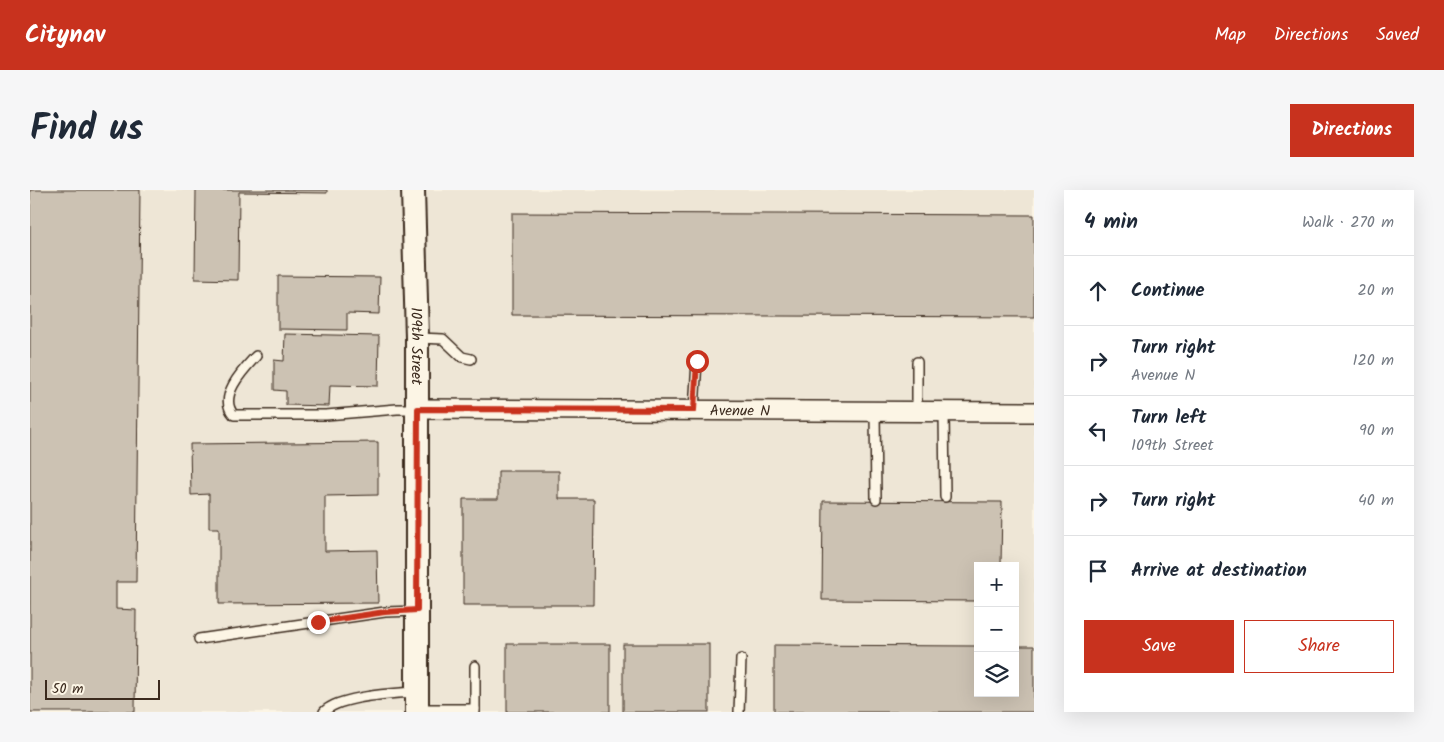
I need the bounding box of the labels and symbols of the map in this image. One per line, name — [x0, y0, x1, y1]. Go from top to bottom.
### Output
street label: 109th Street — [403, 307, 428, 385]
route start — [686, 350, 709, 373]
street label: Avenue N — [710, 399, 770, 424]
route end — [307, 611, 330, 634]
scale bar — [45, 677, 160, 700]

